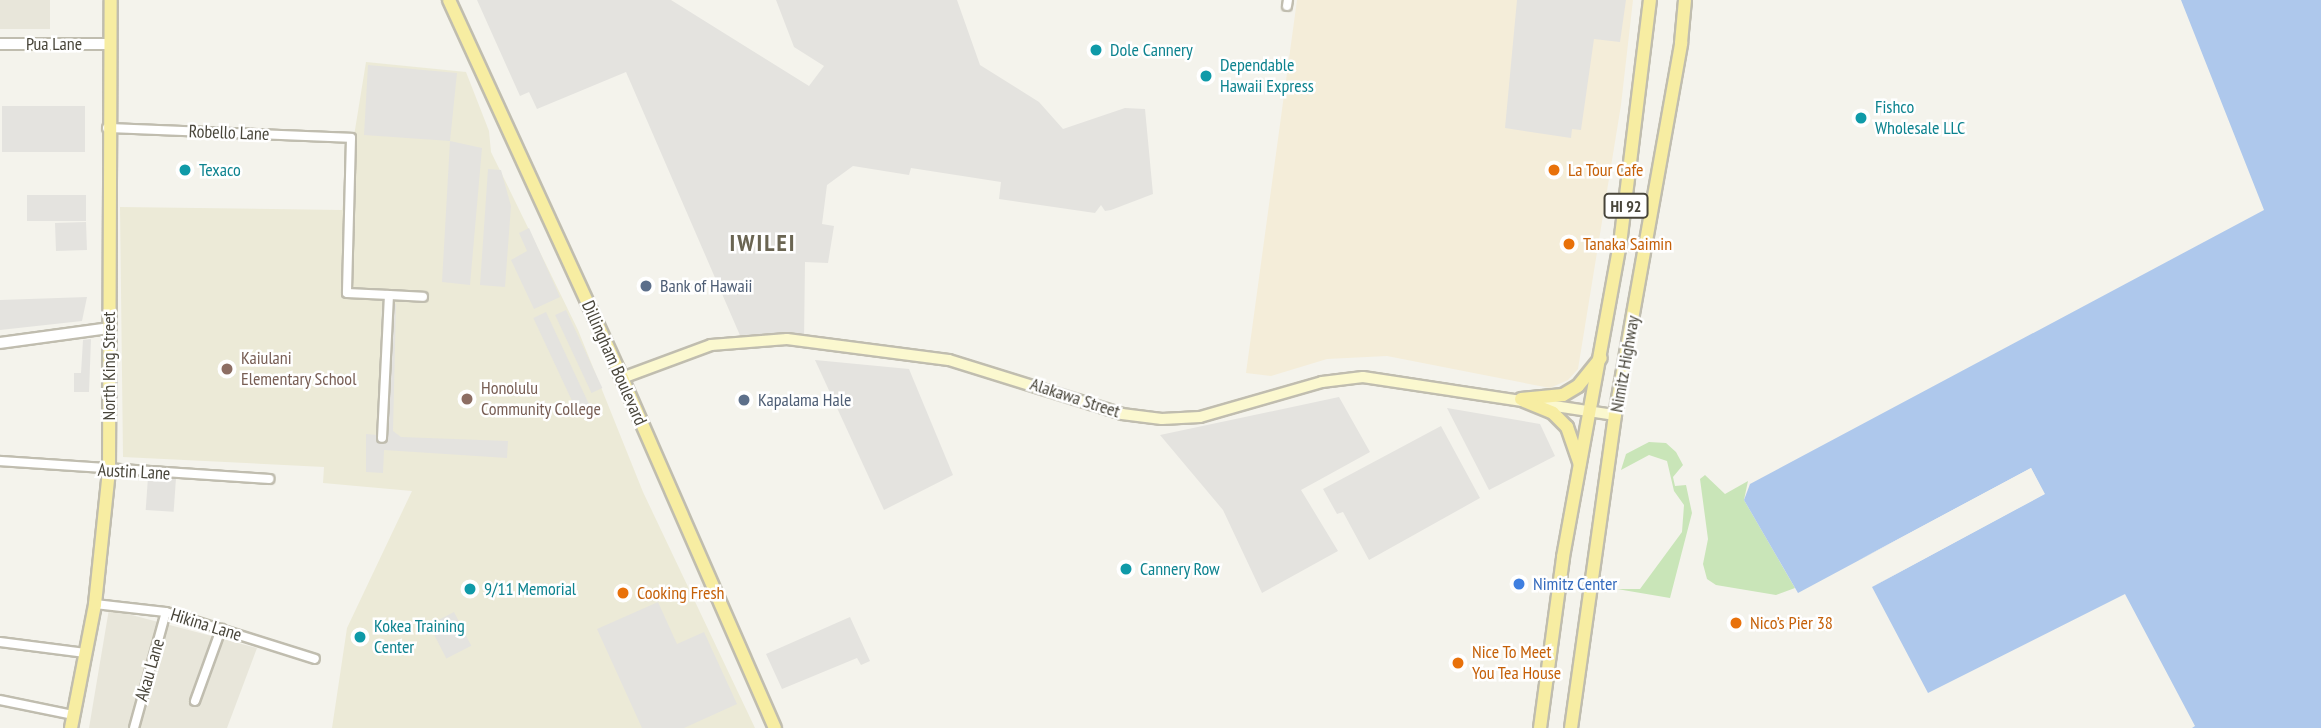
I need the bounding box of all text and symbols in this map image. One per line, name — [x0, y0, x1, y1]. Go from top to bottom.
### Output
street label: Pua Lane — [26, 33, 82, 55]
place label: Dole Cannery — [1110, 39, 1193, 61]
marker: Dole Cannery — [1088, 42, 1104, 58]
place label: Dependable Hawaii Express — [1220, 55, 1314, 98]
marker: Dependable Hawaii Express — [1198, 68, 1214, 84]
place label: Fishco Wholesale LLC — [1875, 97, 1965, 140]
marker: Fishco Wholesale LLC — [1853, 110, 1869, 126]
street label: Robello Lane — [188, 121, 270, 145]
place label: Texaco — [199, 159, 241, 181]
place label: La Tour Cafe — [1568, 159, 1644, 181]
marker: Texaco — [177, 162, 193, 178]
marker: La Tour Cafe — [1546, 162, 1562, 178]
road number: HI 92 — [1603, 194, 1649, 218]
district label: IWILEI — [730, 229, 796, 257]
place label: Tanaka Saimin — [1583, 233, 1672, 255]
marker: Tanaka Saimin — [1561, 236, 1577, 252]
place label: Bank of Hawaii — [660, 275, 753, 297]
marker: Bank of Hawaii — [638, 278, 654, 294]
street label: Dillingham Boulevard — [577, 297, 651, 429]
street label: North King Street — [98, 311, 120, 421]
street label: Nimitz Highway — [1606, 314, 1644, 414]
place label: Kaiulani Elementary School — [241, 348, 357, 390]
marker: Kaiulani Elementary School — [219, 361, 235, 377]
street label: Alakawa Street — [1027, 373, 1123, 423]
place label: Honolulu Community College — [481, 378, 601, 420]
place label: Kapalama Hale — [758, 389, 851, 411]
marker: Honolulu Community College — [459, 391, 475, 407]
marker: Kapalama Hale — [736, 392, 752, 408]
street label: Austin Lane — [97, 459, 171, 485]
place label: Cannery Row — [1140, 558, 1220, 580]
marker: Cannery Row — [1118, 561, 1134, 577]
place label: Nimitz Center — [1533, 573, 1618, 595]
marker: Nimitz Center — [1511, 576, 1527, 592]
place label: 9/11 Memorial — [484, 578, 576, 600]
marker: 9/11 Memorial — [462, 581, 478, 597]
place label: Cooking Fresh — [637, 582, 724, 604]
marker: Cooking Fresh — [615, 585, 631, 601]
street label: Hikina Lane — [168, 604, 244, 646]
place label: Nico’s Pier 38 — [1750, 612, 1833, 634]
marker: Nico’s Pier 38 — [1728, 615, 1744, 631]
place label: Kokea Training Center — [374, 616, 465, 658]
marker: Kokea Training Center — [352, 629, 368, 645]
street label: Akau Lane — [131, 636, 169, 704]
place label: Nice To Meet You Tea House — [1472, 642, 1562, 684]
marker: Nice To Meet You Tea House — [1450, 655, 1466, 671]

